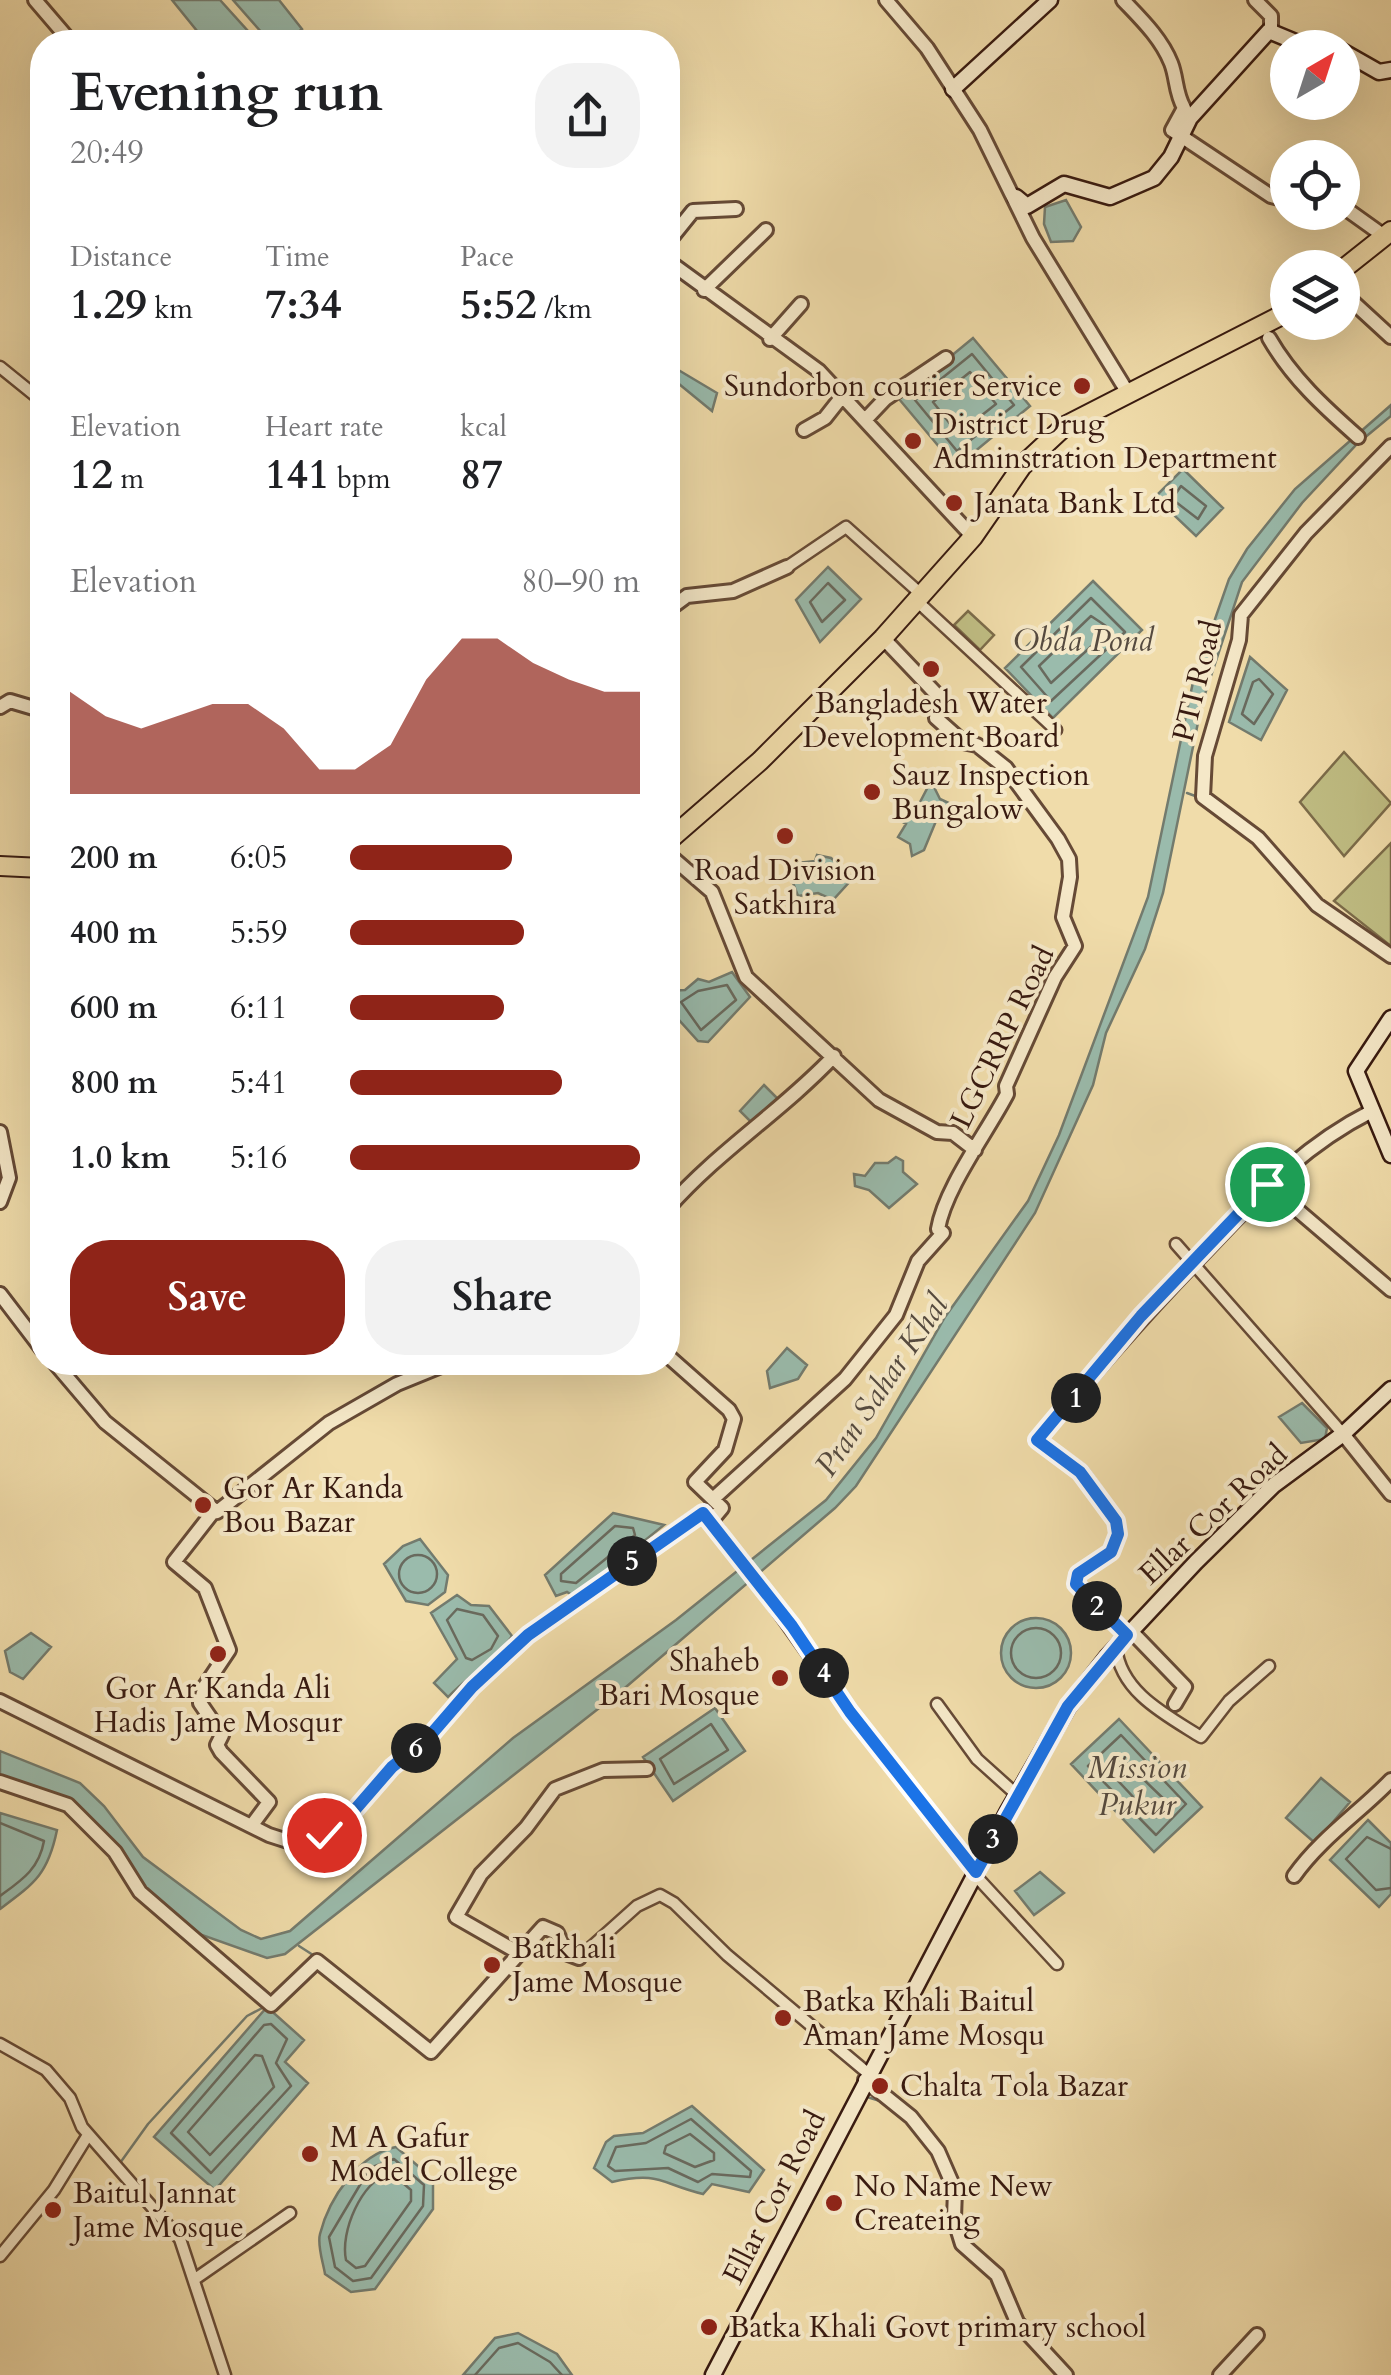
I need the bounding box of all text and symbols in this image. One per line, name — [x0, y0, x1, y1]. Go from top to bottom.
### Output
north arrow — [1270, 30, 1360, 120]
map controls — [1270, 30, 1360, 340]
text: Evening run — [70, 56, 383, 130]
button: share — [535, 63, 640, 168]
text: 20:49 — [70, 131, 144, 175]
button: locate — [1270, 140, 1360, 230]
text: Distance — [70, 238, 172, 276]
text: Time — [265, 238, 330, 276]
text: Pace — [460, 238, 514, 276]
button: layers — [1270, 250, 1360, 340]
text: 1.29 — [70, 276, 147, 333]
text: 7:34 — [265, 276, 342, 333]
text: 5:52 — [460, 276, 537, 333]
text: km — [147, 290, 193, 328]
text: /km — [537, 290, 592, 328]
place label: Sundorbon courier Service — [724, 366, 1062, 407]
marker: Sundorbon courier Service — [1071, 375, 1093, 397]
place label: District Drug Adminstration Department — [933, 404, 1277, 479]
text: Elevation — [70, 408, 181, 446]
text: Heart rate — [265, 408, 384, 446]
text: kcal — [460, 408, 507, 446]
marker: District Drug Adminstration Department — [902, 430, 924, 452]
text: 12 — [70, 446, 113, 503]
text: 141 — [265, 446, 330, 503]
text: 87 — [460, 446, 503, 503]
text: m — [113, 460, 144, 498]
text: bpm — [330, 460, 391, 498]
place label: Janata Bank Ltd — [970, 483, 1176, 524]
marker: Janata Bank Ltd — [943, 492, 965, 514]
text: Elevation — [70, 560, 197, 604]
text: 80–90 m — [521, 560, 640, 604]
street label: PTI Road — [1163, 616, 1232, 746]
water label: Obda Pond — [1013, 619, 1155, 663]
marker: Bangladesh Water Development Board — [920, 658, 942, 680]
place label: Bangladesh Water Development Board — [803, 683, 1059, 758]
place label: Sauz Inspection Bungalow — [892, 755, 1090, 830]
marker: Sauz Inspection Bungalow — [861, 781, 883, 803]
marker: Road Division Satkhira — [774, 825, 796, 847]
text: 200 m — [70, 836, 157, 880]
text: 6:05 — [230, 836, 287, 880]
place label: Road Division Satkhira — [694, 850, 876, 925]
text: 400 m — [70, 911, 157, 955]
text: 5:59 — [230, 911, 287, 955]
street label: LGCRRP Road — [941, 939, 1064, 1135]
text: 600 m — [70, 986, 157, 1030]
text: 6:11 — [230, 986, 287, 1030]
text: 800 m — [70, 1061, 157, 1105]
text: 5:41 — [230, 1061, 287, 1105]
text: 1.0 km — [70, 1136, 170, 1180]
text: 5:16 — [230, 1136, 287, 1180]
pin — [1225, 1142, 1310, 1227]
icon: arrive — [1240, 1157, 1295, 1212]
button: Save — [70, 1240, 345, 1355]
button: Share — [365, 1240, 640, 1355]
water label: Pran Sahar Khal — [805, 1285, 960, 1485]
pin: 1 — [1051, 1373, 1101, 1423]
text: 1 — [1069, 1379, 1083, 1417]
street label: Ellar Cor Road — [1130, 1435, 1297, 1594]
place label: Gor Ar Kanda Bou Bazar — [223, 1468, 404, 1543]
marker: Gor Ar Kanda Bou Bazar — [192, 1494, 214, 1516]
pin: 5 — [607, 1536, 657, 1586]
text: 5 — [625, 1542, 639, 1580]
pin: 2 — [1072, 1581, 1122, 1631]
text: 2 — [1090, 1587, 1104, 1625]
place label: Shaheb Bari Mosque — [599, 1641, 760, 1716]
marker: Gor Ar Kanda Ali Hadis Jame Mosqur — [207, 1643, 229, 1665]
pin: 4 — [799, 1648, 849, 1698]
text: 4 — [817, 1654, 831, 1692]
marker: Shaheb Bari Mosque — [769, 1667, 791, 1689]
place label: Gor Ar Kanda Ali Hadis Jame Mosqur — [94, 1668, 342, 1743]
pin: 6 — [391, 1723, 441, 1773]
text: 6 — [409, 1729, 423, 1767]
water label: Mission Pukur — [1087, 1746, 1187, 1827]
pin — [282, 1793, 367, 1878]
icon: check — [297, 1808, 352, 1863]
pin: 3 — [968, 1814, 1018, 1864]
text: 3 — [986, 1820, 1000, 1858]
place label: Batkhali Jame Mosque — [508, 1928, 683, 2003]
marker: Batkhali Jame Mosque — [481, 1954, 503, 1976]
place label: Batka Khali Baitul Aman Jame Mosqu — [803, 1981, 1045, 2056]
marker: Batka Khali Baitul Aman Jame Mosqu — [772, 2007, 794, 2029]
place label: Chalta Tola Bazar — [900, 2066, 1128, 2107]
marker: Chalta Tola Bazar — [869, 2075, 891, 2097]
street label: Ellar Cor Road — [713, 2103, 836, 2291]
place label: M A Gafur Model College — [330, 2117, 518, 2192]
marker: M A Gafur Model College — [299, 2143, 321, 2165]
place label: No Name New Createing — [854, 2166, 1053, 2241]
place label: Baitul Jannat Jame Mosque — [69, 2173, 244, 2248]
marker: No Name New Createing — [823, 2192, 845, 2214]
marker: Baitul Jannat Jame Mosque — [42, 2199, 64, 2221]
place label: Batka Khali Govt primary school — [729, 2307, 1147, 2348]
marker: Batka Khali Govt primary school — [698, 2316, 720, 2338]

